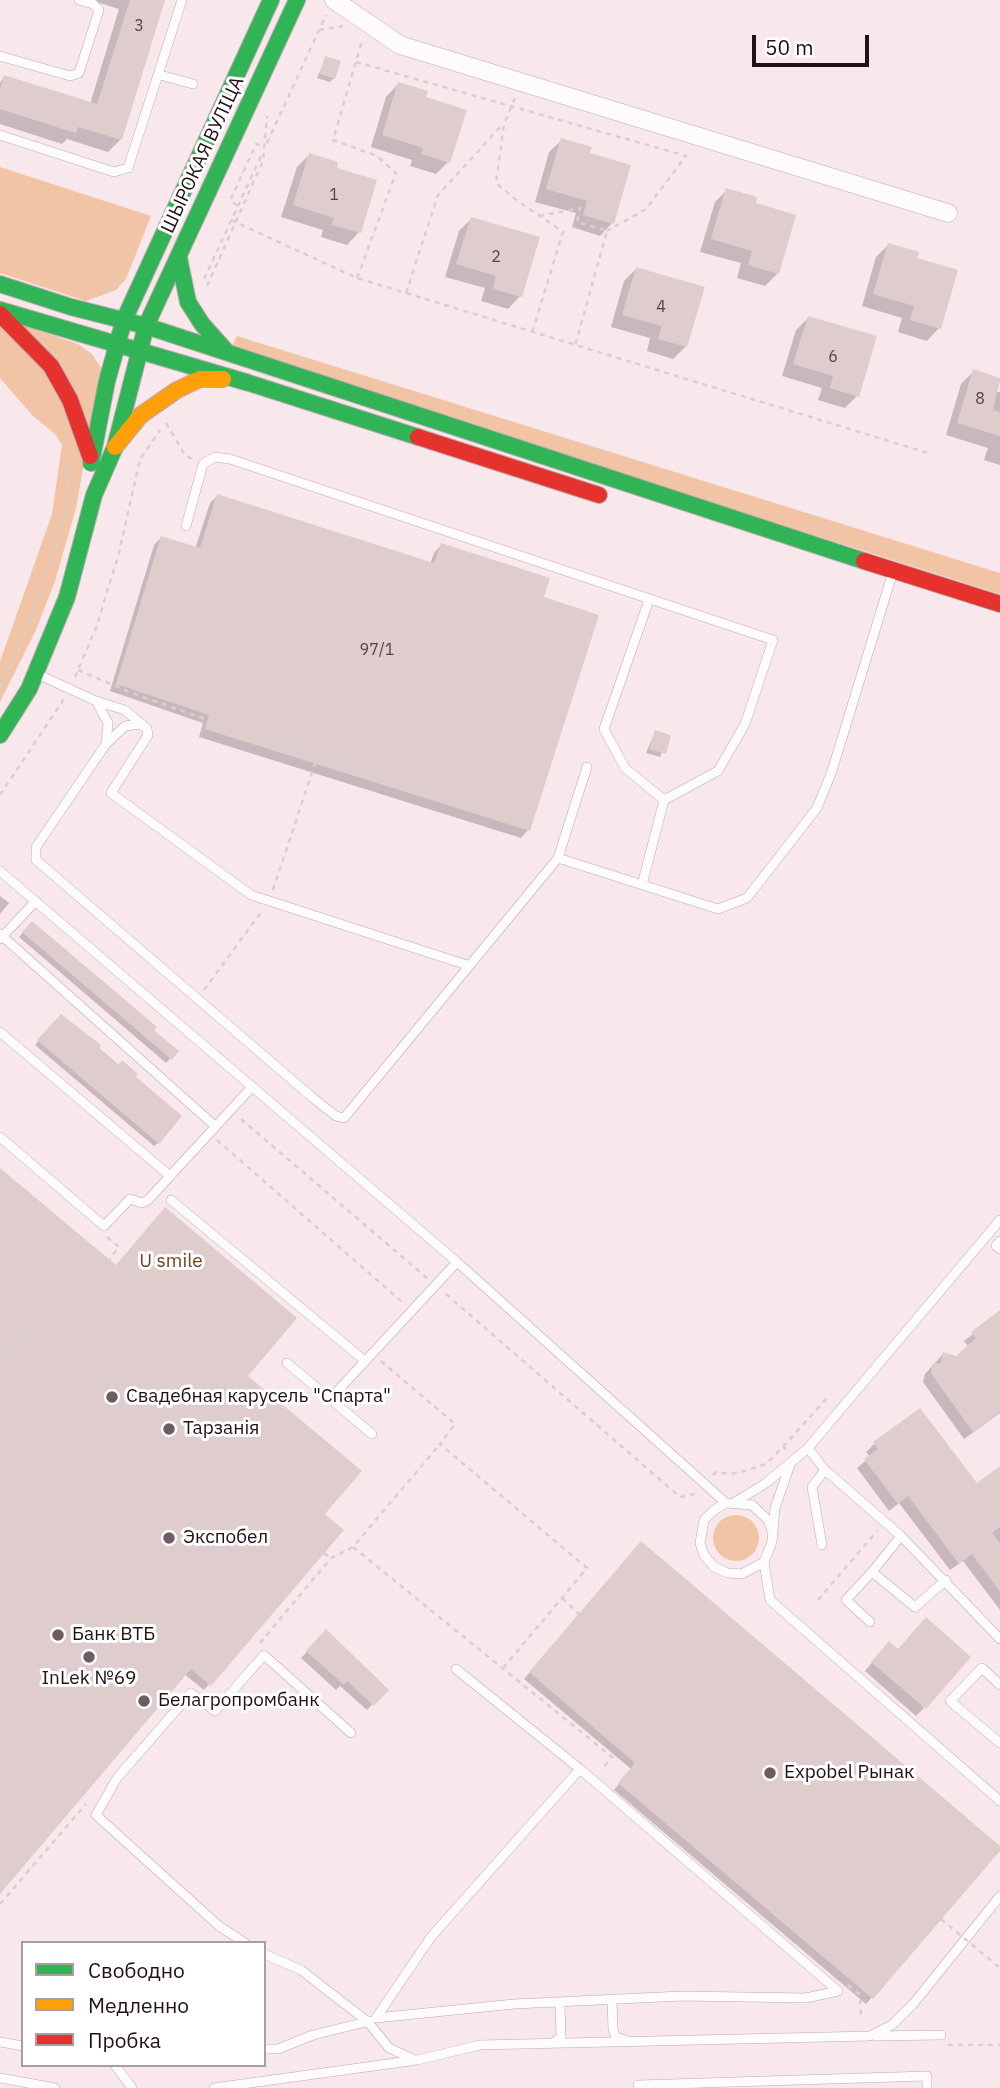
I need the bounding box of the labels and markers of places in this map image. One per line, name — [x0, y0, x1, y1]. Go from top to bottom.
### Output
place label: Свадебная карусель "Спарта" — [126, 1386, 391, 1408]
marker: Свадебная карусель "Спарта" — [104, 1389, 120, 1405]
place label: Тарзанія — [183, 1418, 259, 1440]
marker: Тарзанія — [161, 1421, 177, 1437]
place label: Экспобел — [183, 1527, 268, 1549]
marker: Экспобел — [161, 1530, 177, 1546]
place label: Банк ВТБ — [72, 1624, 155, 1646]
marker: Банк ВТБ — [50, 1627, 66, 1643]
marker: InLek №69 — [81, 1649, 97, 1665]
place label: InLek №69 — [42, 1668, 136, 1690]
place label: Белагропромбанк — [158, 1690, 320, 1712]
marker: Белагропромбанк — [136, 1693, 152, 1709]
place label: Expobel Рынак — [784, 1762, 915, 1784]
marker: Expobel Рынак — [762, 1765, 778, 1781]

